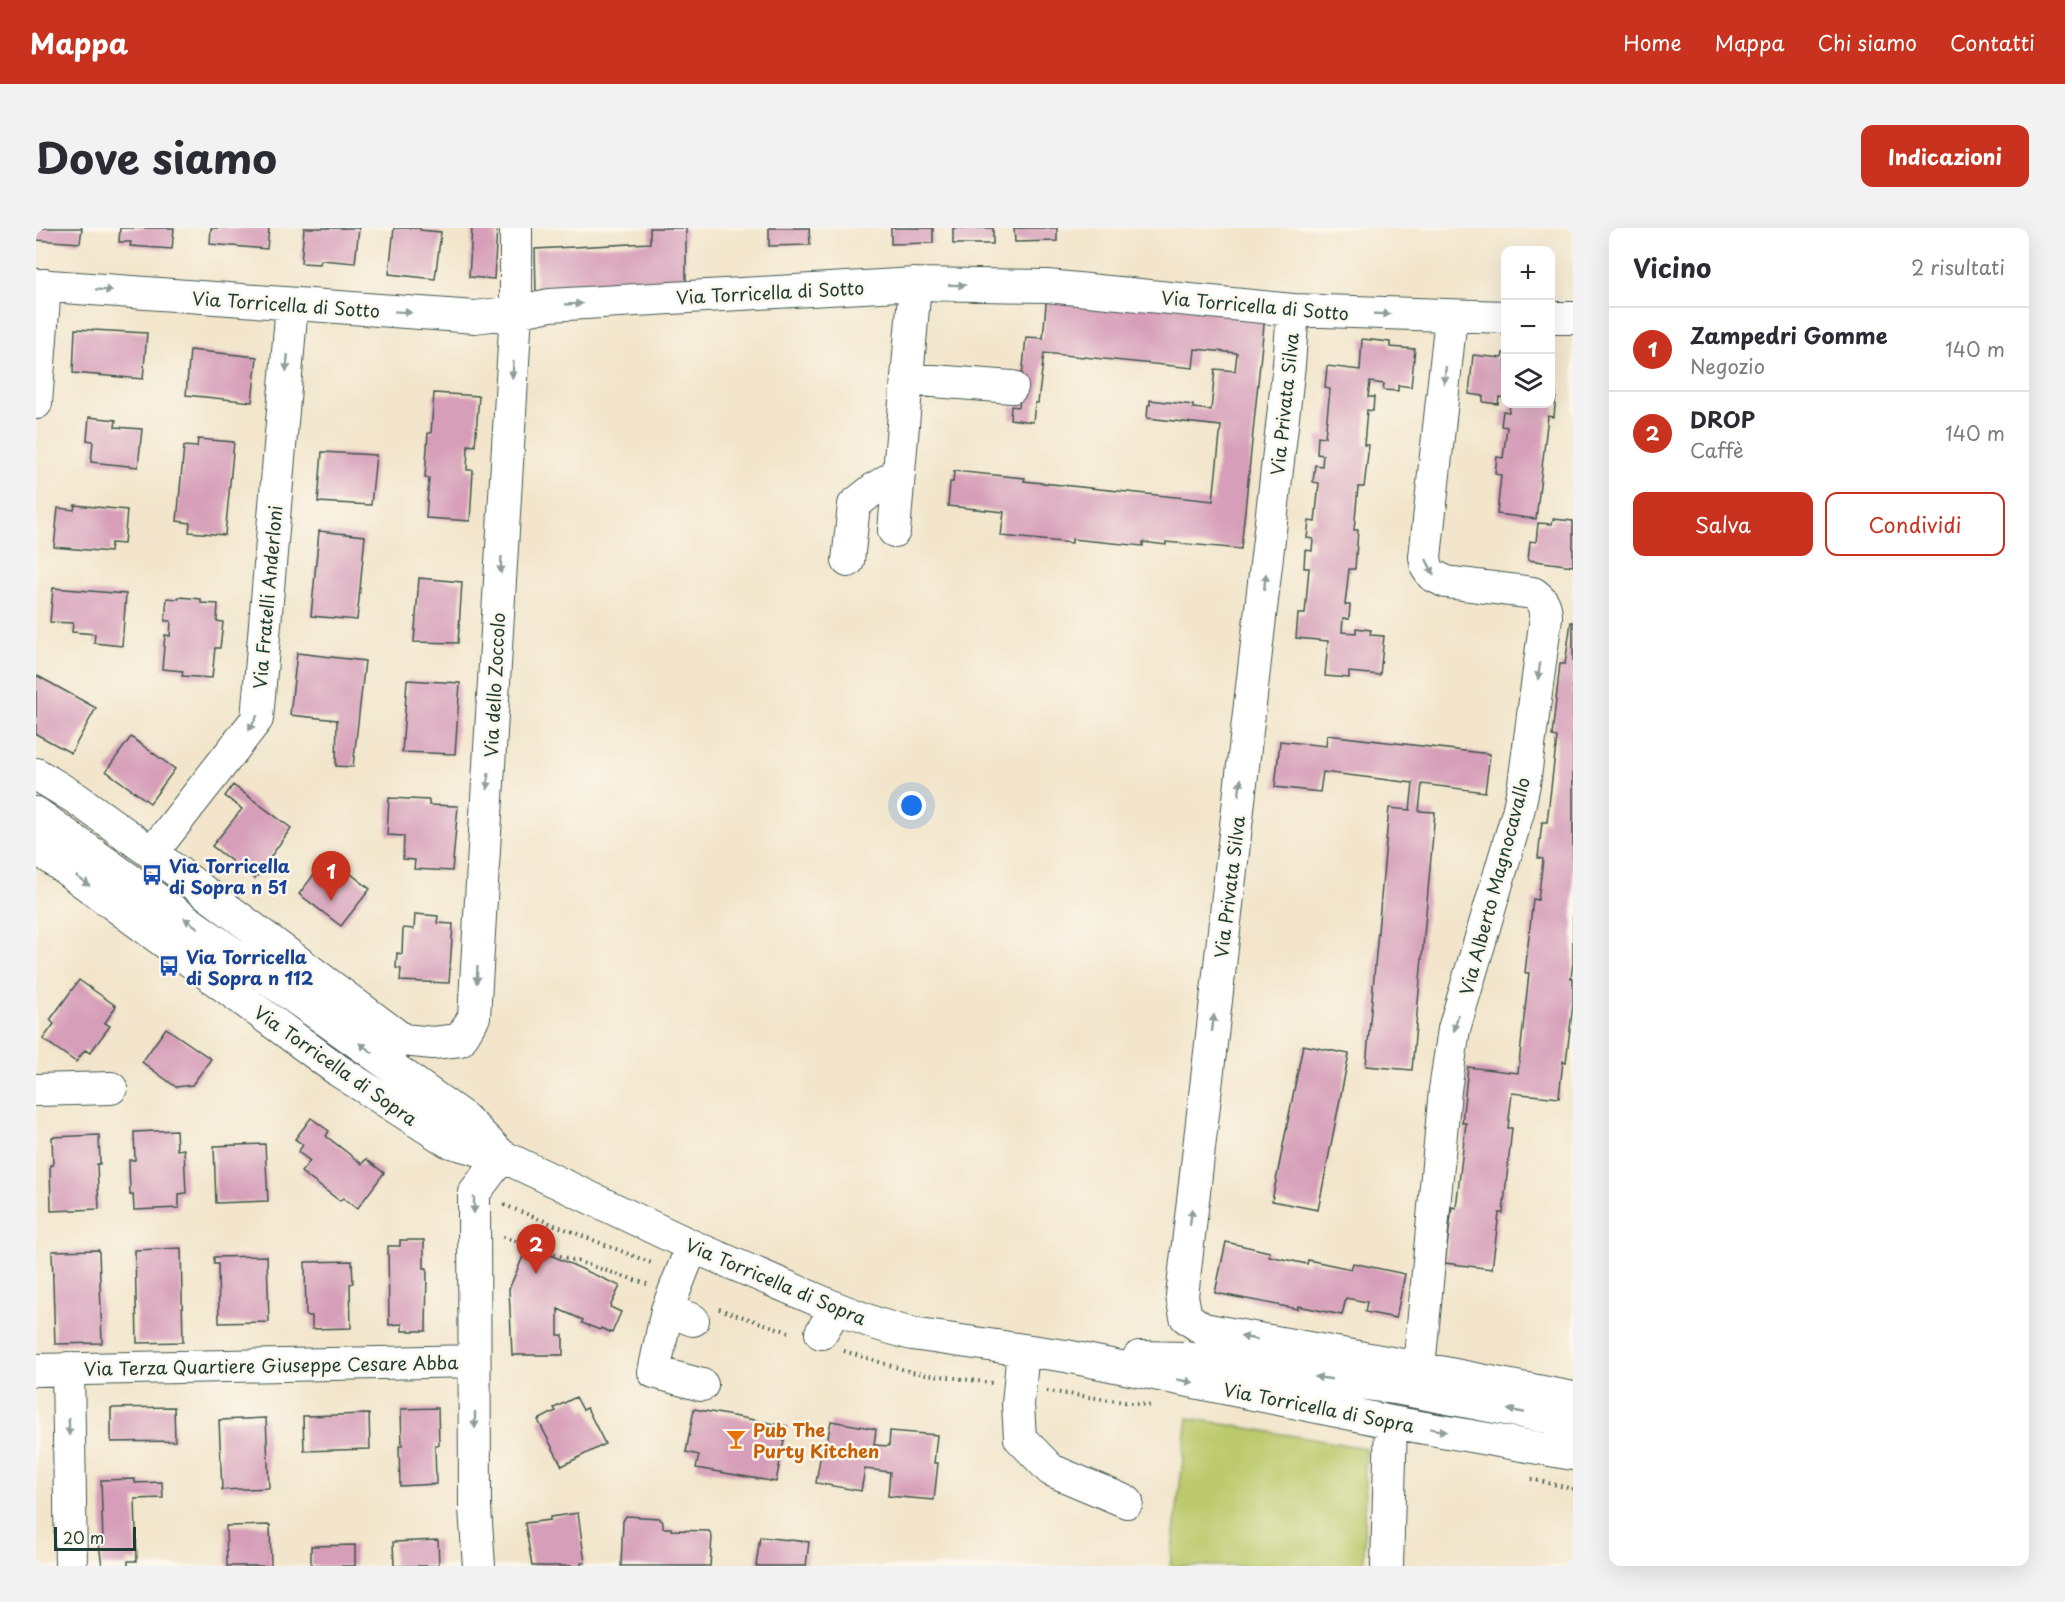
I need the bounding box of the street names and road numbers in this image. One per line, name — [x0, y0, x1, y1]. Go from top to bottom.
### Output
street label: Via Torricella di Sotto — [675, 274, 865, 310]
street label: Via Torricella di Sotto — [1160, 283, 1350, 327]
street label: Via Torricella di Sotto — [191, 284, 381, 324]
street label: Via Privata Silva — [1263, 331, 1305, 477]
street label: Via Fratelli Anderloni — [246, 504, 288, 690]
street label: Via dello Zoccolo — [477, 612, 511, 758]
street label: Via Alberto Magnocavallo — [1452, 774, 1536, 998]
street label: Via Privata Silva — [1207, 814, 1251, 960]
street label: Via Torricella di Sopra — [249, 998, 424, 1132]
street label: Via Torricella di Sopra — [681, 1231, 871, 1332]
street label: Via Terza Quartiere Giuseppe Cesare Abba — [83, 1348, 459, 1382]
street label: Via Torricella di Sopra — [1221, 1375, 1417, 1439]

